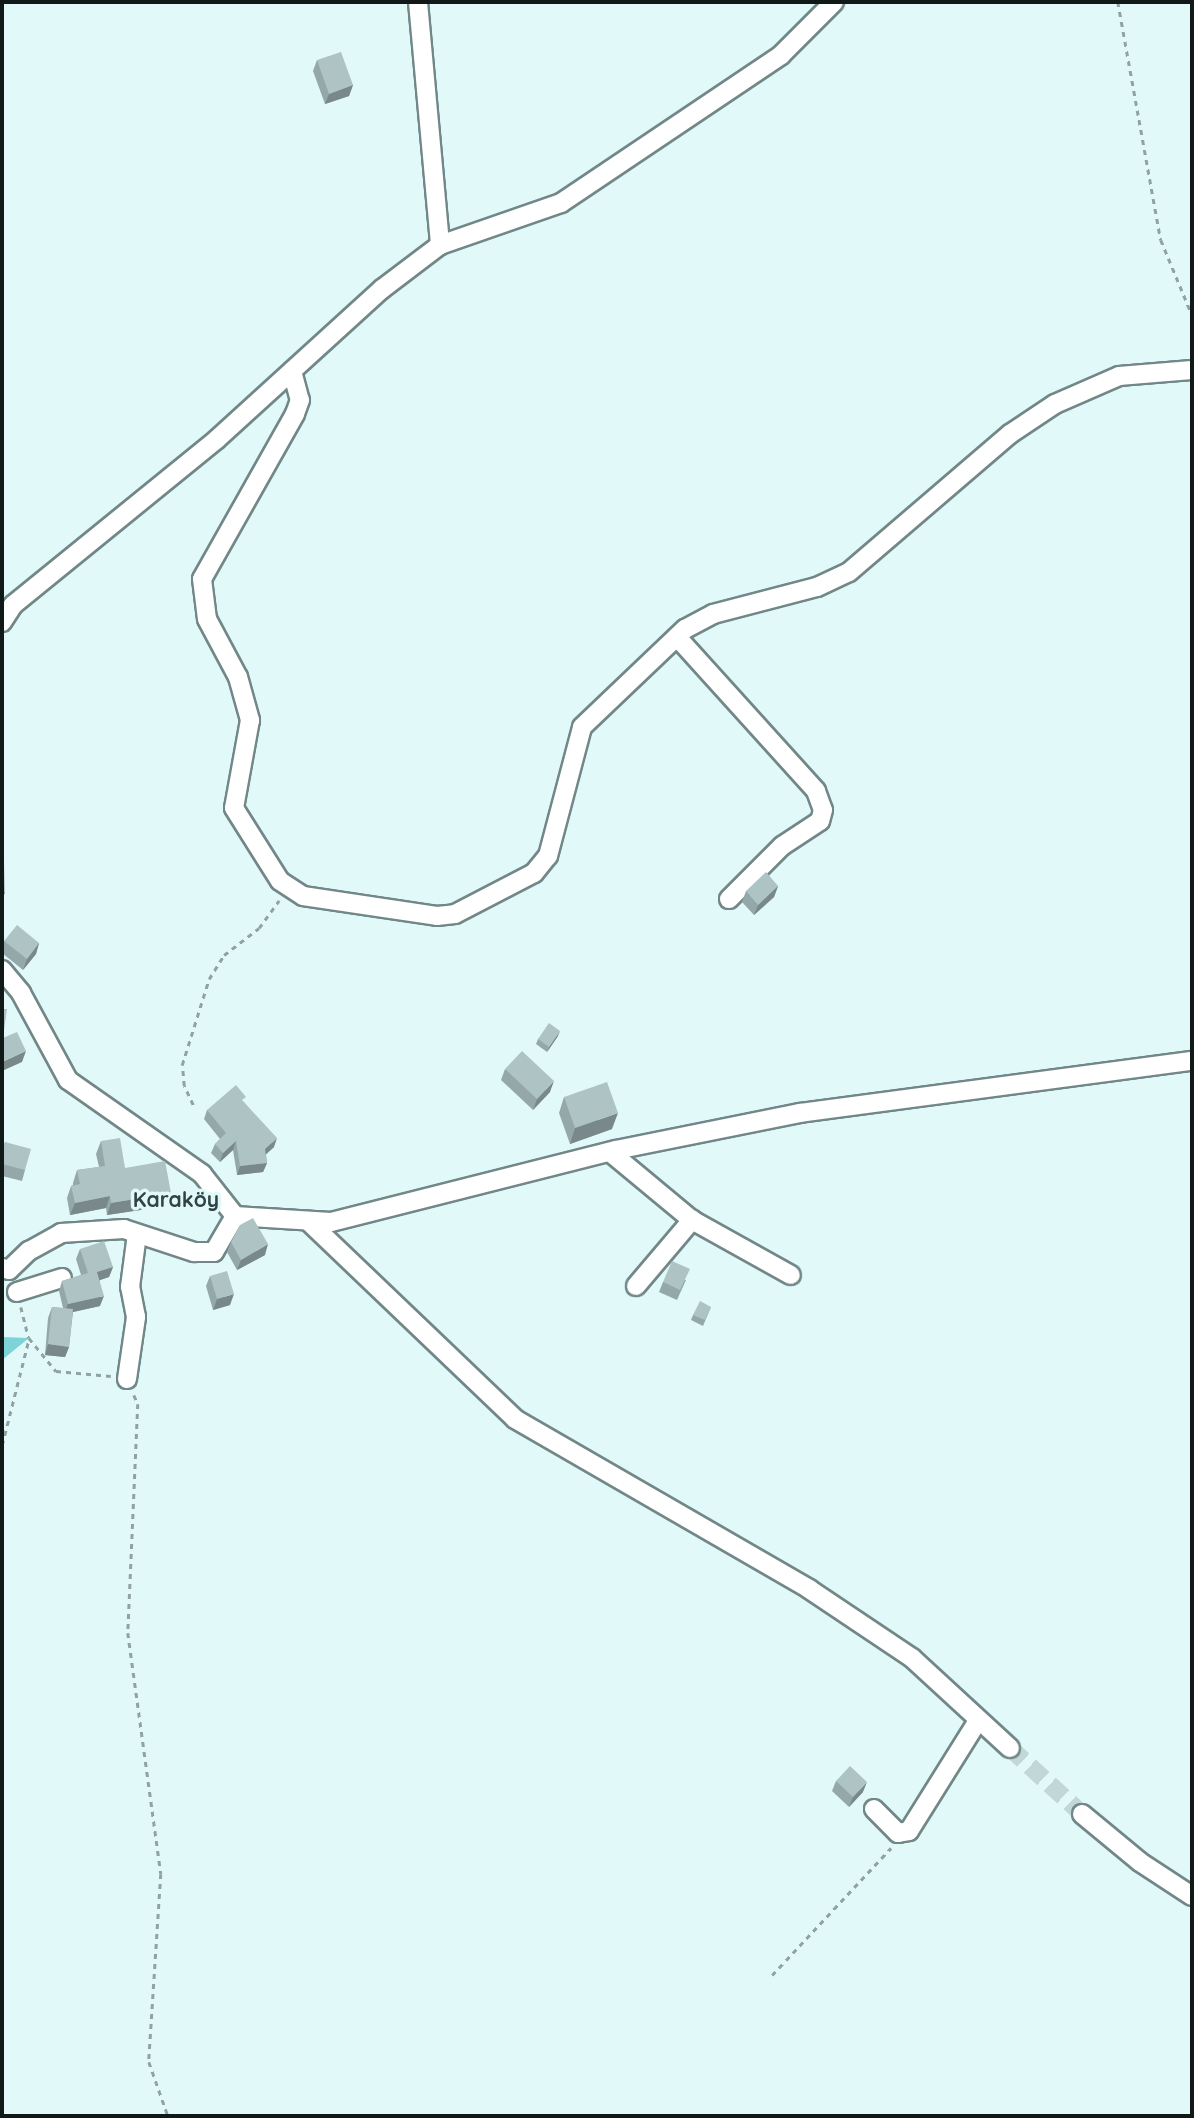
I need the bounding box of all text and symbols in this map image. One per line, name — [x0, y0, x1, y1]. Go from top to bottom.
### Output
district label: Karaköy — [133, 1186, 219, 1212]

